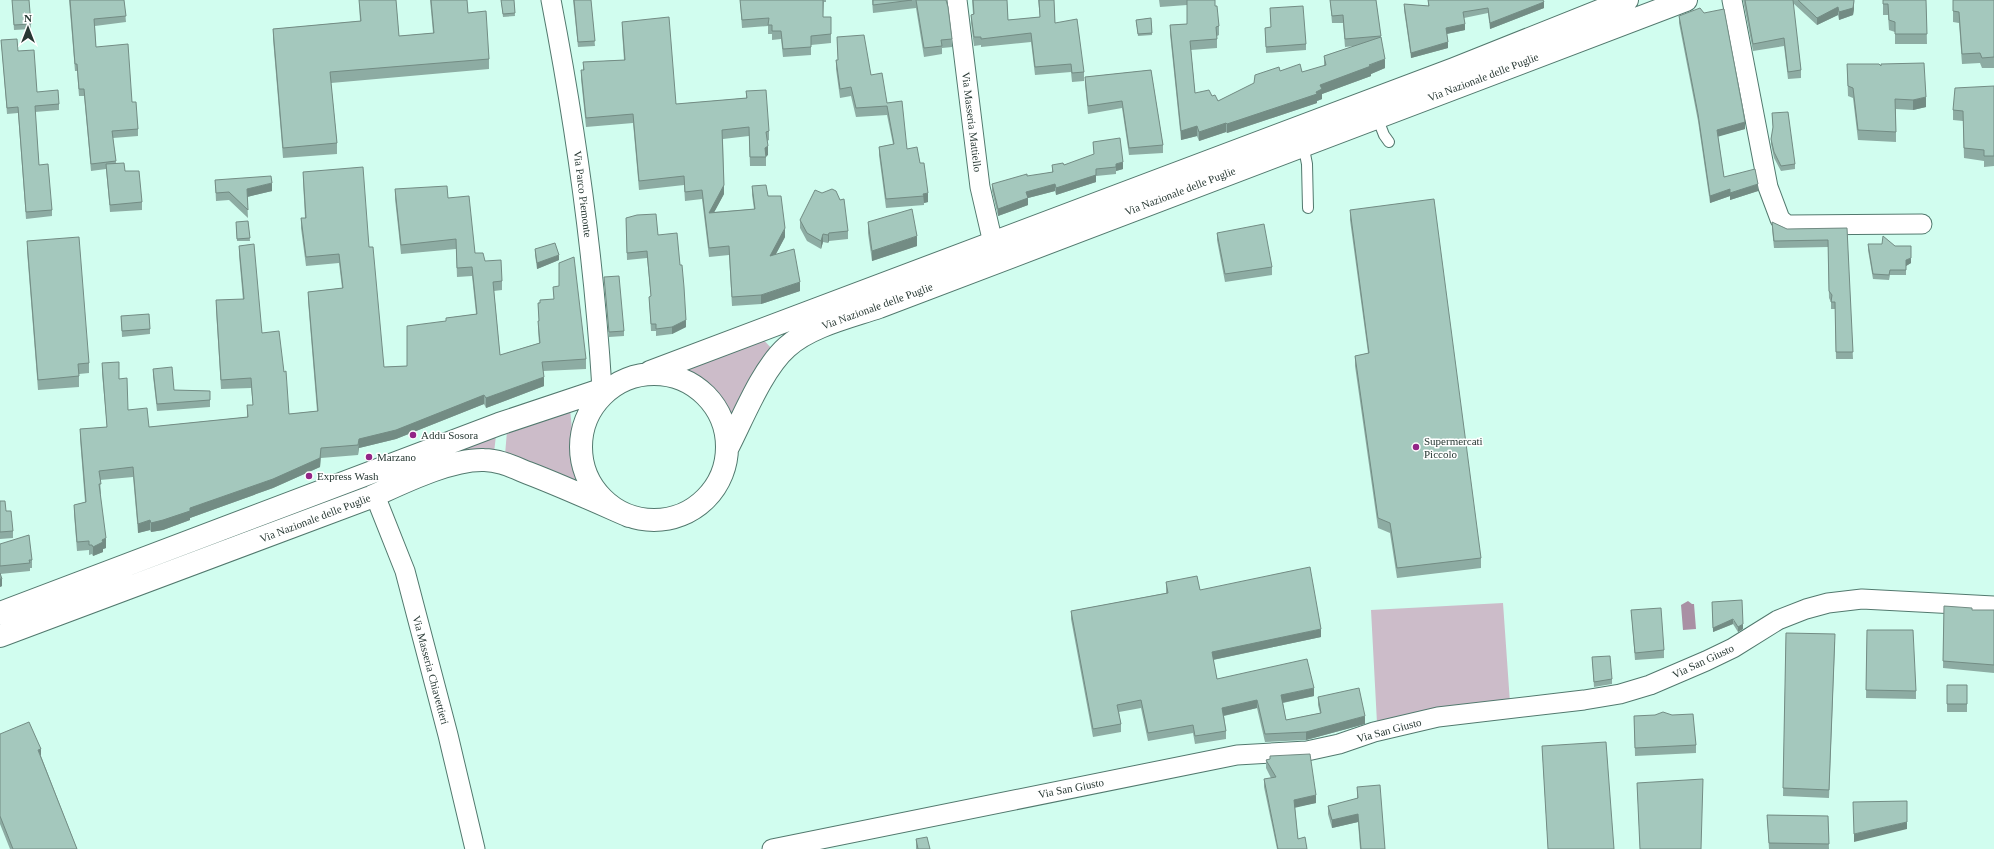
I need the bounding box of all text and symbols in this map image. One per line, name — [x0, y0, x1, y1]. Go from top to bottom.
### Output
north arrow — [8, 8, 48, 48]
text: N — [24, 12, 32, 24]
street label: Via Nazionale delle Puglie — [1426, 50, 1540, 104]
street label: Via Masseria Mattiello — [960, 71, 984, 173]
street label: Via Parco Piemonte — [572, 150, 594, 238]
street label: Via Nazionale delle Puglie — [1123, 164, 1237, 218]
street label: Via Nazionale delle Puglie — [820, 280, 934, 332]
place label: Addu Sosora — [421, 429, 478, 441]
marker: Addu Sosora — [408, 430, 418, 440]
place label: Supermercati Piccolo — [1424, 435, 1483, 460]
marker: Supermercati Piccolo — [1411, 442, 1421, 452]
place label: Marzano — [377, 451, 417, 463]
marker: Marzano — [364, 452, 374, 462]
place label: Express Wash — [317, 470, 379, 482]
marker: Express Wash — [304, 471, 314, 481]
street label: Via Nazionale delle Puglie — [258, 491, 372, 545]
street label: Via Masseria Chiavettieri — [411, 614, 451, 726]
street label: Via San Giusto — [1670, 641, 1736, 681]
street label: Via San Giusto — [1355, 715, 1423, 744]
street label: Via San Giusto — [1037, 776, 1105, 800]

